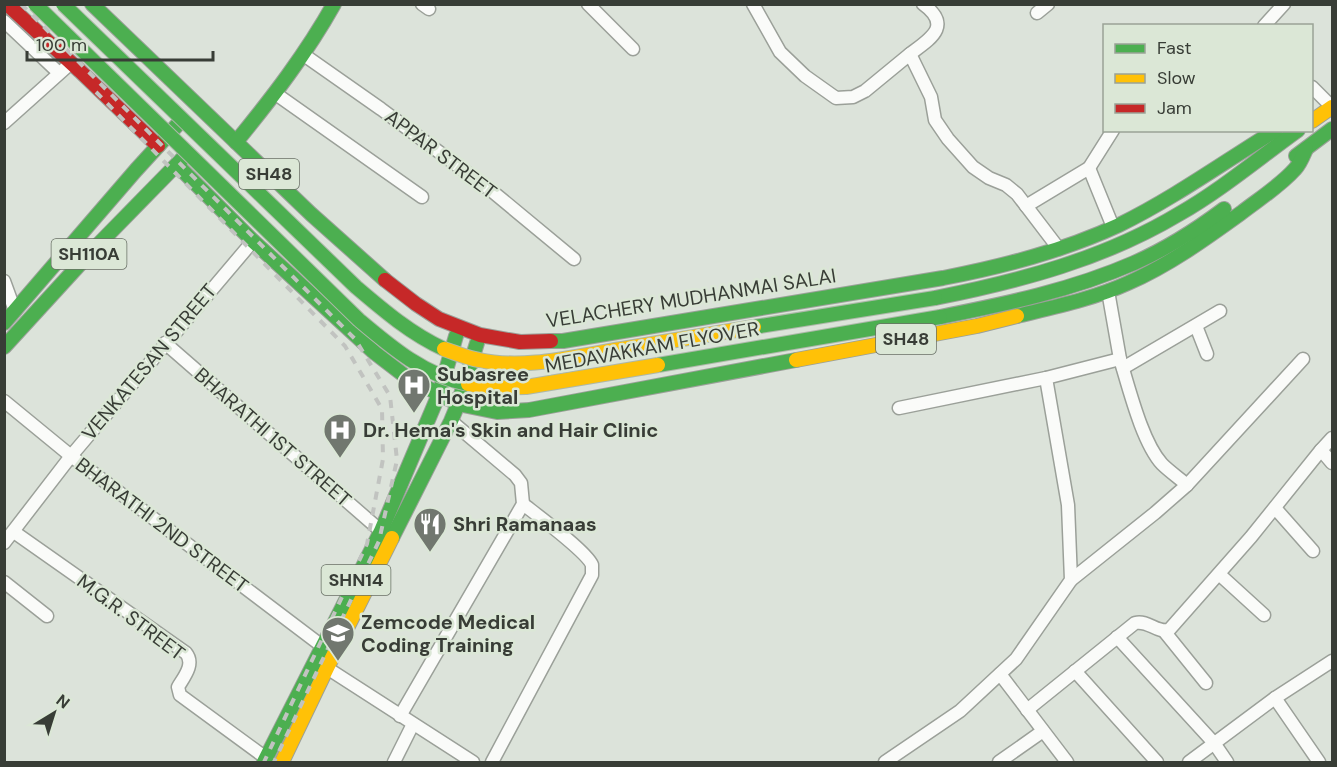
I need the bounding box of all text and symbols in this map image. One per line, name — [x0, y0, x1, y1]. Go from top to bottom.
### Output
scale bar — [27, 24, 213, 62]
legend — [1103, 24, 1313, 132]
text: 100 m — [36, 33, 87, 57]
text: Fast — [1157, 36, 1192, 60]
text: Slow — [1157, 66, 1196, 90]
text: Jam — [1157, 96, 1192, 120]
street label: APPAR STREET — [380, 103, 502, 205]
road number: SH48 — [239, 159, 299, 189]
road number: SH110A — [52, 239, 127, 269]
street label: VELACHERY MUDHANMAI SALAI — [544, 262, 838, 334]
street label: VENKATESAN STREET — [76, 278, 222, 446]
street label: MEDAVAKKAM FLYOVER — [543, 315, 761, 379]
road number: SH48 — [876, 324, 936, 354]
place label: Subasree Hospital — [437, 361, 529, 410]
street label: BHARATHI 1ST STREET — [189, 362, 357, 512]
hospital icon: Subasree Hospital — [396, 367, 432, 414]
hospital icon: Dr. Hema's Skin and Hair Clinic — [322, 412, 358, 459]
place label: Dr. Hema's Skin and Hair Clinic — [363, 417, 658, 443]
street label: BHARATHI 2ND STREET — [70, 451, 254, 599]
restaurant icon: Shri Ramanaas — [412, 506, 448, 553]
place label: Shri Ramanaas — [453, 511, 597, 537]
road number: SHN14 — [322, 565, 391, 595]
street label: M.G.R. STREET — [72, 568, 190, 666]
place label: Zemcode Medical Coding Training — [361, 609, 535, 658]
school or university icon: Zemcode Medical Coding Training — [320, 615, 356, 662]
north arrow — [24, 683, 84, 743]
text: N — [52, 690, 74, 713]

